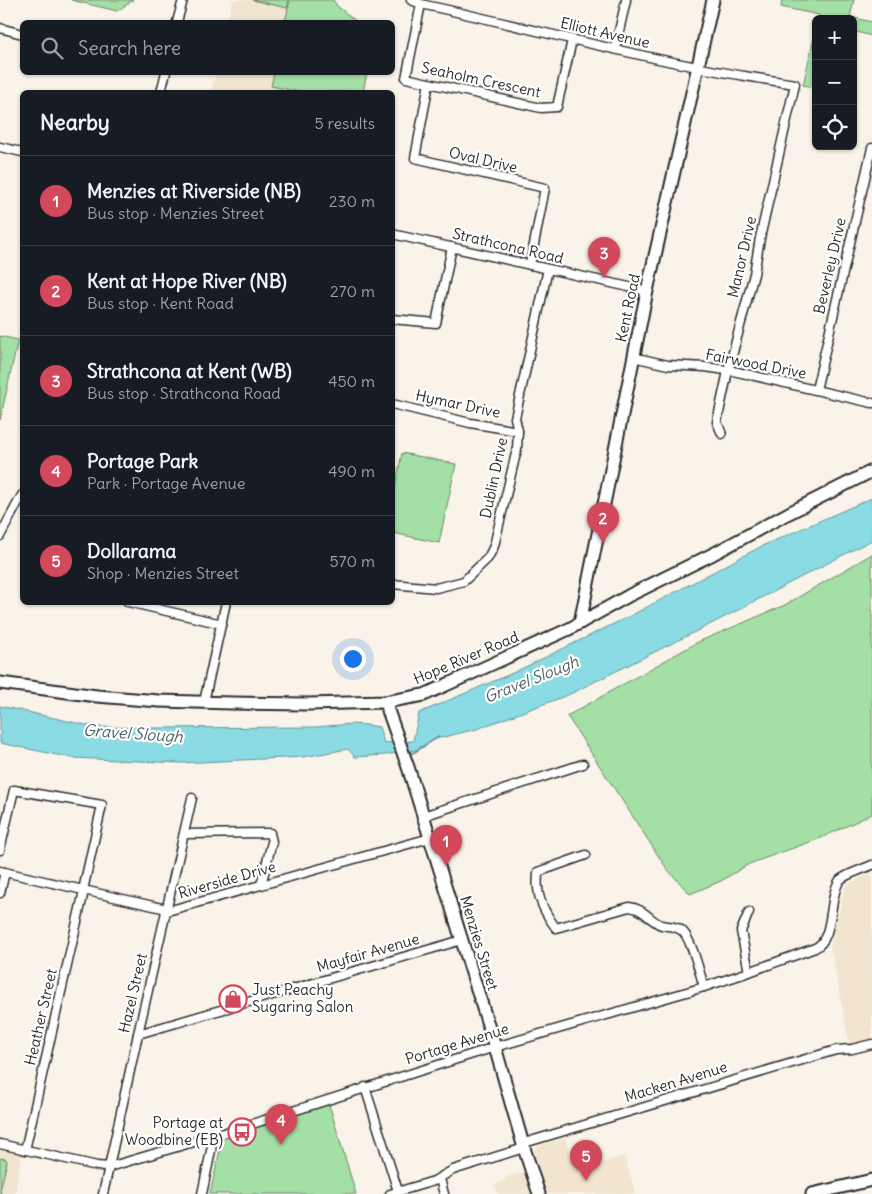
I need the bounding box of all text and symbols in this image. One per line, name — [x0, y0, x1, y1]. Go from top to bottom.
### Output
street label: Elliott Avenue — [559, 13, 652, 52]
map controls — [812, 15, 857, 150]
button: + — [812, 15, 857, 60]
search box — [20, 20, 395, 75]
icon: search — [38, 34, 66, 62]
text: Search here — [78, 36, 181, 60]
street label: Seaholm Crescent — [420, 58, 543, 101]
button: − — [812, 60, 857, 105]
button: locate — [812, 105, 857, 150]
text: Nearby — [40, 109, 110, 136]
text: 5 results — [314, 113, 375, 133]
street label: Oval Drive — [447, 142, 519, 177]
text: Menzies at Riverside (NB) — [87, 179, 301, 203]
text: 1 — [53, 191, 59, 211]
text: 230 m — [329, 191, 375, 211]
text: Bus stop · Menzies Street — [87, 203, 264, 223]
street label: Manor Drive — [723, 214, 760, 299]
street label: Beverley Drive — [809, 216, 850, 316]
street label: Strathcona Road — [451, 224, 566, 268]
pin: 3 — [588, 237, 620, 278]
text: Kent at Hope River (NB) — [87, 269, 287, 293]
street label: Kent Road — [611, 272, 644, 344]
text: 2 — [52, 281, 60, 301]
text: 270 m — [330, 281, 375, 301]
text: Bus stop · Kent Road — [87, 293, 234, 313]
street label: Fairwood Drive — [704, 344, 808, 383]
text: Strathcona at Kent (WB) — [87, 359, 292, 383]
text: 3 — [51, 371, 61, 391]
text: 450 m — [328, 371, 375, 391]
text: Bus stop · Strathcona Road — [87, 383, 281, 403]
street label: Hymar Drive — [414, 385, 502, 422]
street label: Dublin Drive — [476, 436, 511, 520]
text: Portage Park — [87, 449, 198, 473]
text: 4 — [51, 461, 61, 481]
text: 490 m — [328, 461, 375, 481]
text: Park · Portage Avenue — [87, 473, 245, 493]
pin: 2 — [587, 502, 619, 543]
text: Dollarama — [87, 539, 176, 563]
text: 5 — [51, 551, 61, 571]
text: 570 m — [330, 551, 375, 571]
text: Shop · Menzies Street — [87, 563, 239, 583]
street label: Hope River Road — [410, 627, 521, 688]
your location — [340, 646, 366, 672]
water label: Gravel Slough — [481, 651, 582, 707]
water label: Gravel Slough — [83, 720, 184, 747]
pin: 1 — [430, 825, 462, 866]
street label: Riverside Drive — [176, 857, 278, 902]
street label: Menzies Street — [456, 893, 503, 992]
street label: Mayfair Avenue — [314, 929, 421, 976]
street label: Hazel Street — [114, 951, 151, 1035]
street label: Heather Street — [20, 967, 61, 1067]
place label: Just Peachy Sugaring Salon — [252, 980, 354, 1016]
shop icon: Just Peachy Sugaring Salon — [218, 984, 248, 1014]
street label: Portage Avenue — [403, 1019, 511, 1068]
street label: Macken Avenue — [622, 1057, 729, 1106]
pin: 4 — [265, 1104, 297, 1145]
place label: Portage at Woodbine (EB) — [125, 1113, 223, 1149]
bus stop icon: Portage at Woodbine (EB) — [227, 1117, 257, 1147]
pin: 5 — [570, 1140, 602, 1181]

